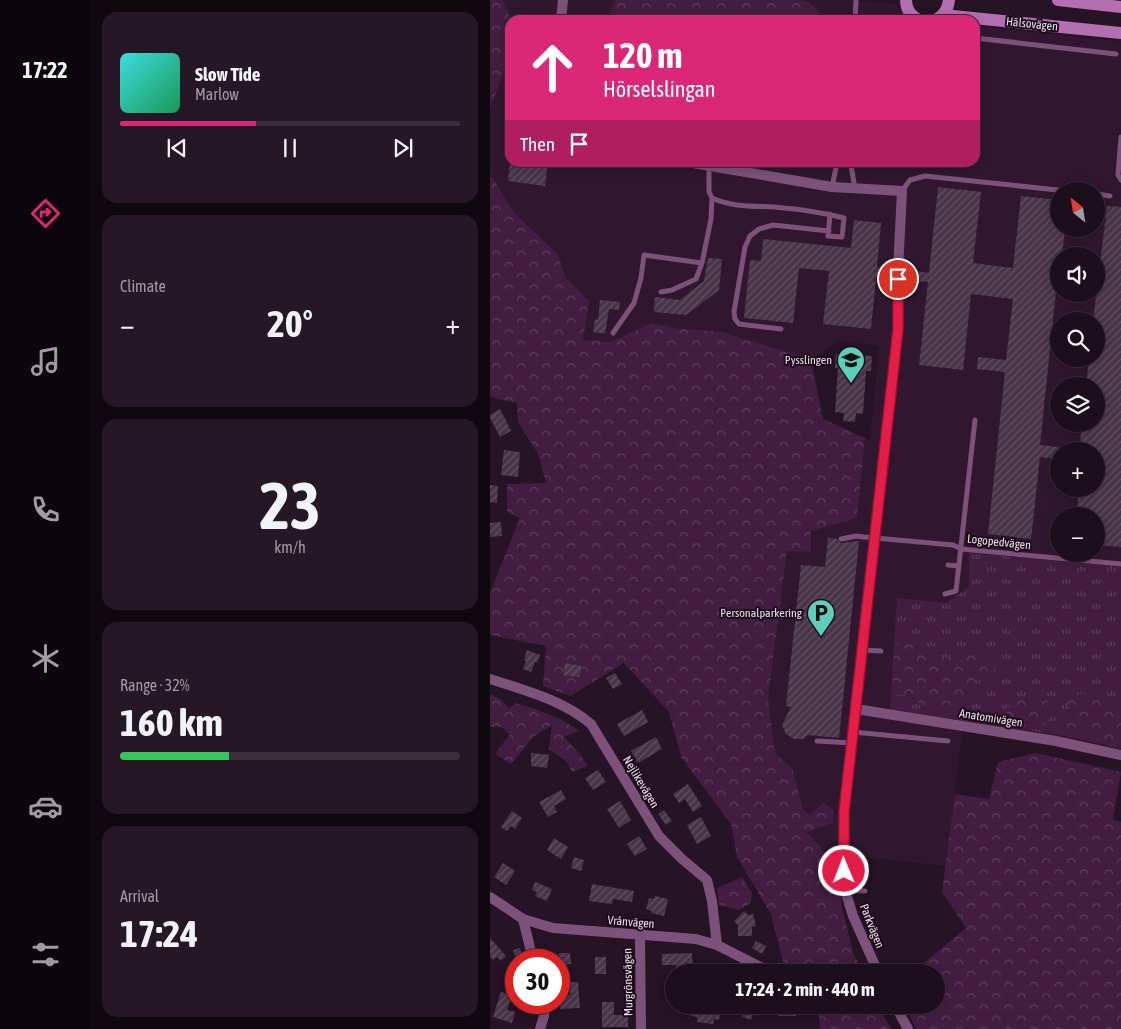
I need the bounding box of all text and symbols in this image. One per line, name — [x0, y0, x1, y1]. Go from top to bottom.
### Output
street label: Hälsovägen — [1005, 14, 1059, 34]
icon: ahead — [520, 35, 585, 100]
text: 120 m — [603, 35, 682, 75]
text: 17:22 — [22, 57, 68, 83]
text: Slow Tide — [195, 63, 260, 85]
text: Hörselslingan — [603, 76, 715, 102]
text: Marlow — [195, 85, 239, 103]
icon: arrive — [565, 130, 593, 158]
text: Then — [520, 133, 555, 155]
icon: previous — [163, 134, 191, 162]
icon: pause — [276, 134, 304, 162]
icon: next — [389, 134, 417, 162]
north arrow — [1050, 182, 1105, 238]
map controls — [1050, 182, 1105, 562]
icon: directions — [28, 196, 63, 231]
button: sound — [1050, 247, 1105, 302]
pin — [877, 258, 919, 300]
icon: arrive — [884, 265, 912, 293]
text: Climate — [120, 277, 166, 295]
text: 20° — [267, 302, 313, 345]
text: − — [120, 308, 135, 340]
text: + — [445, 308, 460, 340]
button: search — [1050, 312, 1105, 367]
icon: music — [28, 344, 63, 379]
school or university icon: Pysslingen — [836, 345, 866, 384]
place label: Pysslingen — [785, 353, 832, 367]
button: layers — [1050, 377, 1105, 432]
button: + — [1050, 442, 1105, 497]
text: 23 — [259, 468, 321, 543]
icon: phone — [28, 492, 63, 527]
button: − — [1050, 507, 1105, 562]
street label: Logopedvägen — [966, 532, 1032, 552]
text: km/h — [274, 538, 306, 556]
parking icon: Personalparkering — [806, 598, 836, 637]
place label: Personalparkering — [720, 606, 803, 620]
icon: climate — [28, 641, 63, 676]
text: Range · 32% — [120, 676, 190, 694]
text: 160 km — [120, 701, 223, 744]
street label: Anatomivägen — [958, 706, 1024, 730]
street label: Nejlikevägen — [620, 753, 662, 811]
icon: car — [28, 789, 63, 824]
position arrow — [817, 844, 869, 896]
text: Arrival — [120, 887, 159, 905]
street label: Parkvägen — [857, 902, 887, 950]
text: 17:24 — [120, 912, 198, 955]
street label: Vrånvägen — [607, 913, 655, 931]
icon: filters — [28, 937, 63, 972]
street label: Murgrönsvägen — [620, 948, 636, 1016]
speed limit sign: 30 — [505, 949, 570, 1014]
text: 17:24 · 2 min · 440 m — [735, 978, 875, 1000]

